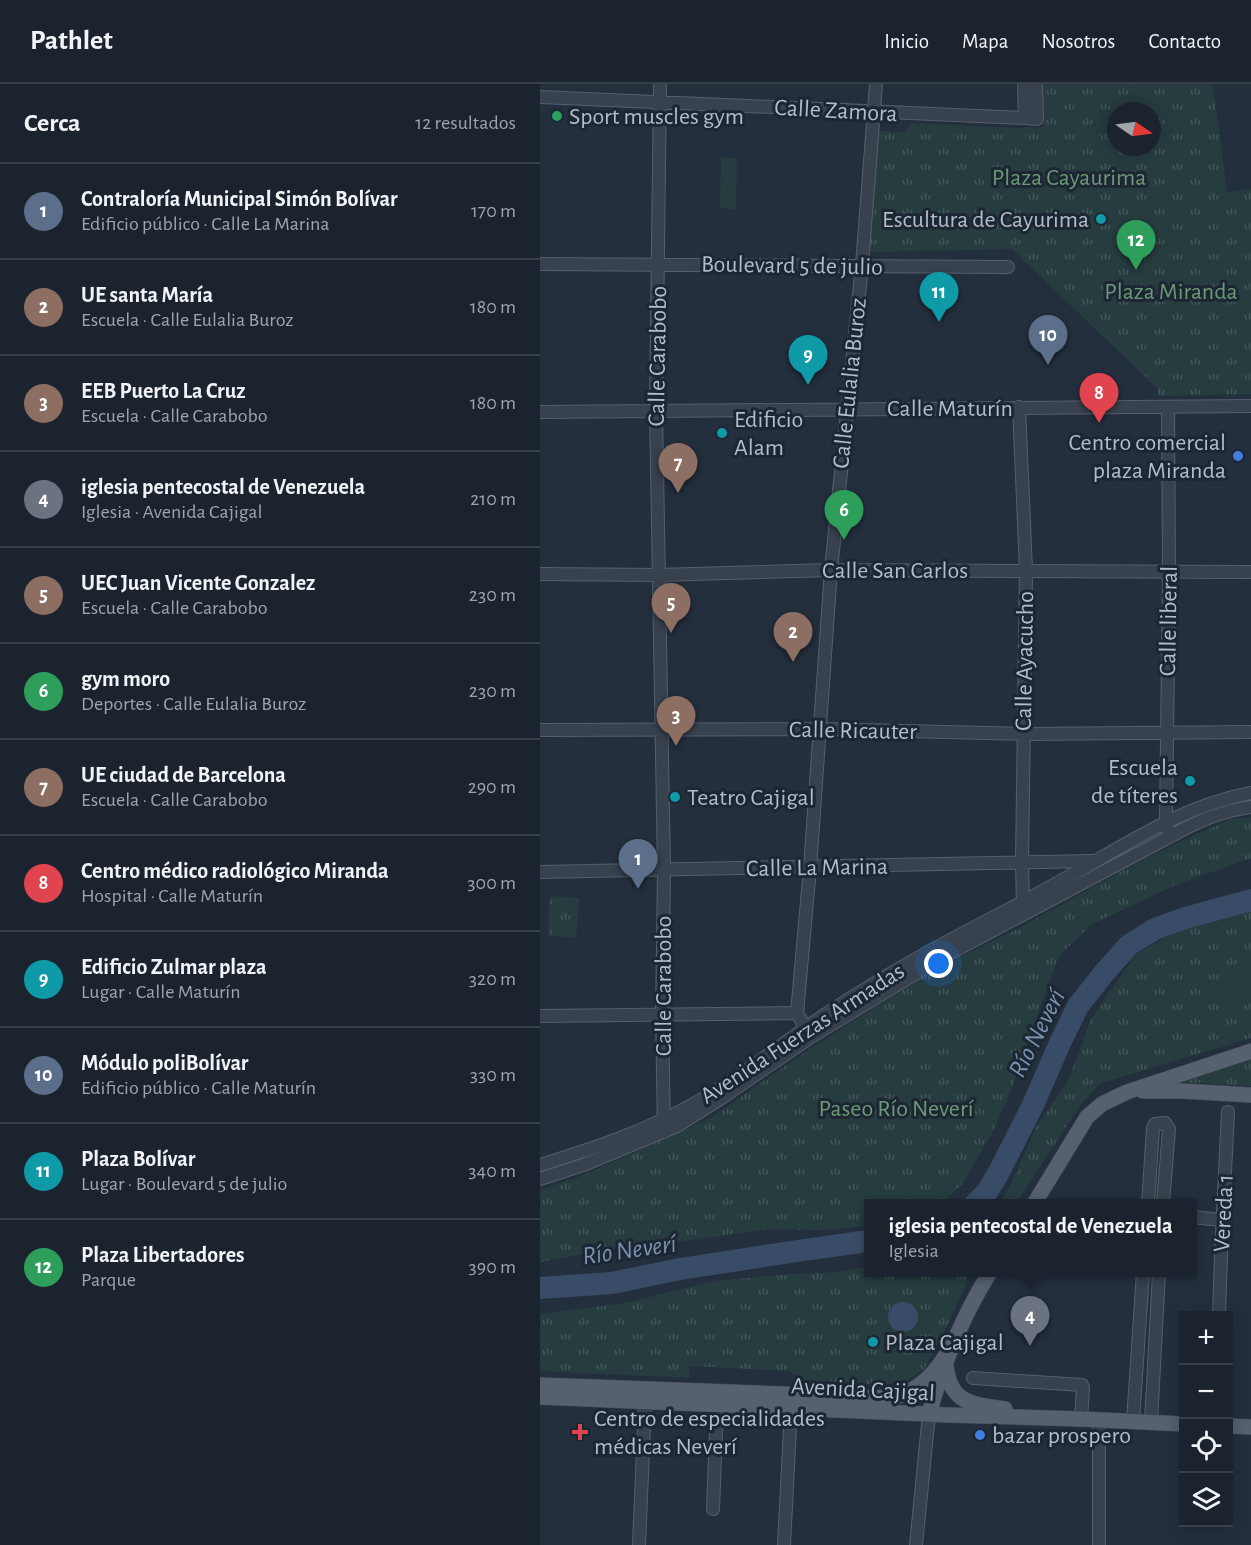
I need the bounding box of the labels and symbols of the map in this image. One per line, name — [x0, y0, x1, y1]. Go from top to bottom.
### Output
street label: Calle Zamora — [774, 96, 898, 126]
north arrow — [1107, 102, 1161, 156]
place label: Sport muscles gym — [569, 105, 744, 129]
marker: Sport muscles gym — [550, 109, 564, 123]
park label: Plaza Cayaurima — [992, 166, 1146, 190]
place label: Escultura de Cayurima — [882, 208, 1089, 232]
marker: Escultura de Cayurima — [1094, 212, 1108, 226]
pin: 12 — [1116, 220, 1156, 270]
street label: Boulevard 5 de julio — [701, 252, 883, 280]
pin: 11 — [920, 272, 958, 322]
park label: Plaza Miranda — [1104, 280, 1238, 304]
street label: Calle Carabobo — [645, 286, 671, 427]
street label: Calle Eulalia Buroz — [829, 296, 871, 470]
pin: 10 — [1028, 316, 1068, 365]
pin: 9 — [788, 336, 828, 385]
pin: 8 — [1080, 374, 1118, 423]
street label: Calle Maturín — [887, 397, 1013, 421]
place label: Edificio Alam — [734, 408, 803, 460]
marker: Edificio Alam — [715, 426, 729, 440]
place label: Centro comercial plaza Miranda — [1069, 431, 1226, 483]
pin: 7 — [658, 444, 698, 493]
marker: Centro comercial plaza Miranda — [1231, 449, 1245, 463]
pin: 6 — [824, 490, 864, 540]
street label: Calle San Carlos — [822, 559, 968, 583]
street label: Calle liberal — [1156, 566, 1182, 676]
pin: 5 — [652, 584, 690, 633]
street label: Calle Ayacucho — [1012, 591, 1038, 731]
pin: 2 — [774, 612, 812, 662]
pin: 3 — [656, 696, 696, 746]
street label: Calle Ricauter — [789, 718, 917, 744]
place label: Escuela de títeres — [1091, 756, 1178, 808]
marker: Escuela de títeres — [1183, 774, 1197, 788]
place label: Teatro Cajigal — [687, 786, 815, 810]
marker: Teatro Cajigal — [668, 790, 682, 804]
pin: 1 — [618, 840, 658, 889]
street label: Calle La Marina — [746, 855, 888, 881]
street label: Calle Carabobo — [652, 916, 676, 1056]
your location — [924, 949, 953, 978]
street label: Avenida Fuerzas Armadas — [696, 959, 909, 1109]
water label: Río Neverí — [1004, 984, 1071, 1081]
park label: Paseo Río Neverí — [819, 1097, 974, 1121]
street label: Vereda 1 — [1210, 1173, 1238, 1253]
water label: Río Neverí — [581, 1230, 679, 1269]
pin: 4 — [1010, 1296, 1050, 1346]
place label: Plaza Cajigal — [885, 1331, 1004, 1355]
marker: Plaza Cajigal — [866, 1335, 880, 1349]
street label: Avenida Cajigal — [790, 1374, 936, 1406]
place label: Centro de especialidades médicas Neverí — [594, 1407, 825, 1459]
marker: Centro de especialidades médicas Neverí — [571, 1423, 589, 1441]
place label: bazar prospero — [992, 1424, 1131, 1448]
marker: bazar prospero — [973, 1428, 987, 1442]

